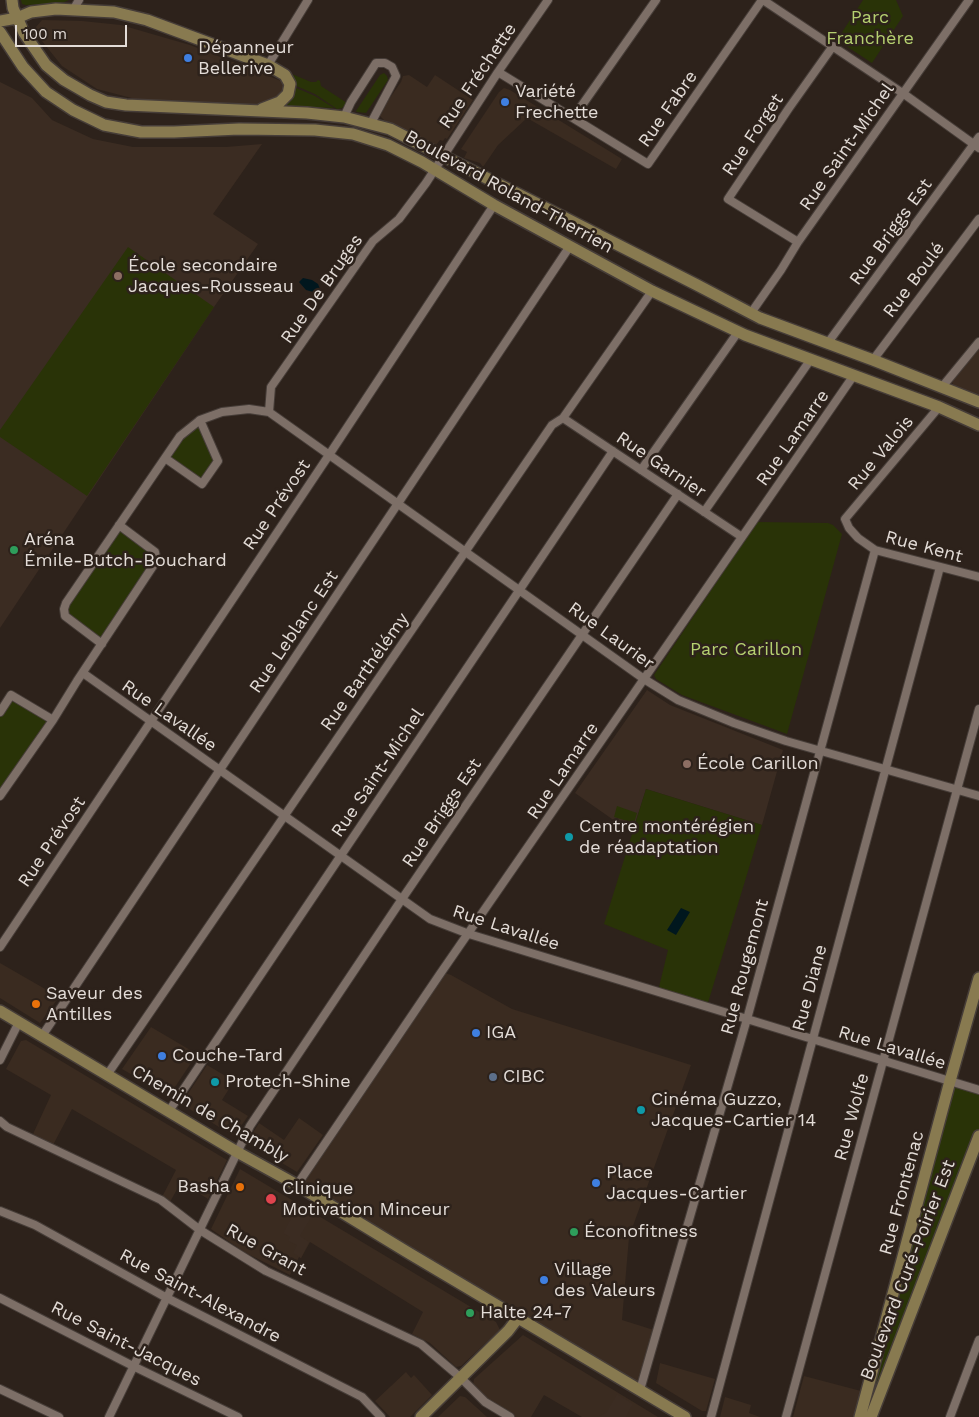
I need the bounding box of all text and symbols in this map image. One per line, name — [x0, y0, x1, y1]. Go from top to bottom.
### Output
park label: Parc Franchère — [826, 7, 914, 50]
scale bar — [18, 15, 130, 47]
street label: Rue Fréchette — [435, 19, 521, 133]
text: 100 m — [23, 25, 67, 43]
place label: Dépanneur Bellerive — [198, 37, 294, 80]
marker: Dépanneur Bellerive — [182, 52, 194, 64]
street label: Rue Fabre — [634, 67, 702, 151]
street label: Rue Saint-Michel — [795, 79, 899, 215]
place label: Variété Frechette — [515, 81, 598, 124]
street label: Rue Forget — [718, 90, 788, 180]
marker: Variété Frechette — [499, 96, 511, 108]
street label: Boulevard Roland-Therrien — [401, 126, 617, 258]
street label: Rue Briggs Est — [845, 174, 937, 290]
street label: Rue De Bruges — [276, 230, 368, 348]
street label: Rue Boulé — [879, 238, 949, 322]
place label: École secondaire Jacques-Rousseau — [128, 255, 294, 298]
marker: École secondaire Jacques-Rousseau — [112, 270, 124, 282]
street label: Rue Lamarre — [752, 386, 834, 490]
street label: Rue Valois — [844, 411, 918, 495]
street label: Rue Garnier — [612, 427, 710, 503]
street label: Rue Prévost — [239, 456, 315, 554]
street label: Rue Kent — [883, 526, 965, 568]
place label: Aréna Émile-Butch-Bouchard — [24, 529, 227, 572]
marker: Aréna Émile-Butch-Bouchard — [8, 544, 20, 556]
street label: Rue Leblanc Est — [245, 567, 343, 697]
street label: Rue Laurier — [564, 597, 658, 675]
street label: Rue Barthélémy — [316, 609, 414, 735]
park label: Parc Carillon — [690, 639, 802, 661]
street label: Rue Lavallée — [117, 675, 221, 757]
street label: Rue Saint-Michel — [327, 705, 429, 841]
street label: Rue Lamarre — [523, 718, 603, 824]
place label: École Carillon — [697, 753, 819, 775]
street label: Rue Briggs Est — [398, 754, 486, 872]
marker: École Carillon — [681, 758, 693, 770]
street label: Rue Prévost — [14, 793, 90, 891]
place label: Centre montérégien de réadaptation — [579, 816, 754, 859]
marker: Centre montérégien de réadaptation — [563, 831, 575, 843]
street label: Rue Rougemont — [717, 897, 773, 1037]
street label: Rue Lavallée — [450, 901, 562, 955]
street label: Rue Diane — [788, 942, 832, 1034]
place label: Saveur des Antilles — [46, 983, 143, 1026]
marker: Saveur des Antilles — [30, 998, 42, 1010]
street label: Rue Lavallée — [836, 1021, 948, 1075]
place label: IGA — [486, 1022, 516, 1044]
marker: IGA — [470, 1027, 482, 1039]
place label: Couche-Tard — [172, 1045, 283, 1067]
marker: Couche-Tard — [156, 1050, 168, 1062]
street label: Chemin de Chambly — [128, 1060, 292, 1168]
place label: CIBC — [503, 1066, 545, 1088]
place label: Protech-Shine — [225, 1071, 351, 1093]
marker: CIBC — [487, 1071, 499, 1083]
street label: Rue Wolfe — [830, 1071, 874, 1163]
marker: Protech-Shine — [209, 1076, 221, 1088]
place label: Cinéma Guzzo, Jacques-Cartier 14 — [651, 1089, 816, 1132]
marker: Cinéma Guzzo, Jacques-Cartier 14 — [635, 1104, 647, 1116]
street label: Rue Frontenac — [875, 1128, 929, 1258]
street label: Boulevard Curé-Poirier Est — [856, 1157, 960, 1383]
place label: Place Jacques-Cartier — [606, 1162, 747, 1204]
place label: Basha — [177, 1176, 230, 1198]
marker: Place Jacques-Cartier — [590, 1177, 602, 1189]
place label: Clinique Motivation Minceur — [282, 1178, 450, 1220]
marker: Basha — [234, 1181, 246, 1193]
marker: Clinique Motivation Minceur — [264, 1192, 278, 1206]
street label: Rue Grant — [222, 1219, 310, 1281]
place label: Éconofitness — [584, 1221, 698, 1243]
marker: Éconofitness — [568, 1226, 580, 1238]
street label: Rue Saint-Alexandre — [116, 1244, 284, 1348]
place label: Village des Valeurs — [554, 1259, 656, 1302]
marker: Village des Valeurs — [538, 1274, 550, 1286]
street label: Rue Saint-Jacques — [47, 1297, 205, 1391]
place label: Halte 24-7 — [480, 1302, 572, 1324]
marker: Halte 24-7 — [464, 1307, 476, 1319]

